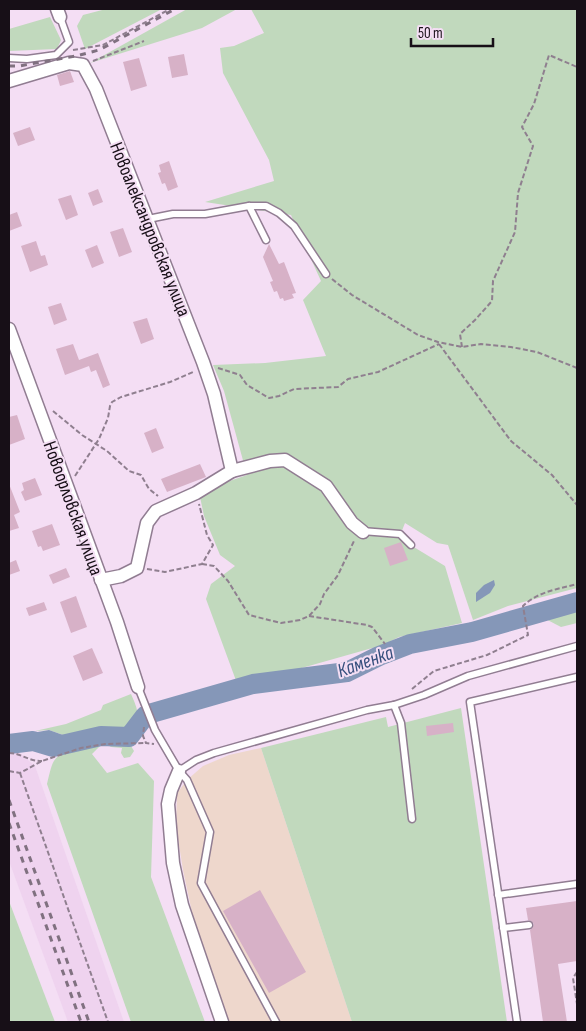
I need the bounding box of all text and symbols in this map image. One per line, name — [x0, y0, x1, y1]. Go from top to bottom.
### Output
scale bar — [411, 15, 494, 47]
text: 50 m — [418, 24, 443, 43]
street label: Новоалександровская улица — [104, 139, 195, 320]
street label: Новоорловская улица — [38, 438, 108, 579]
water label: Каменка — [334, 641, 397, 683]

